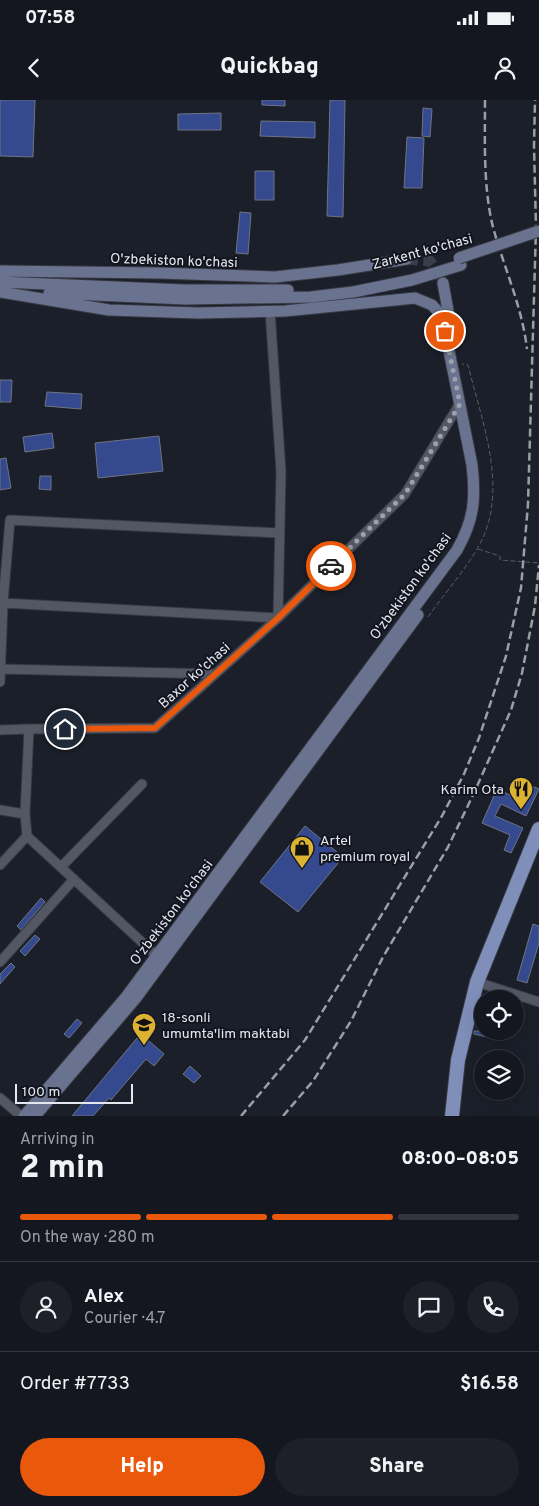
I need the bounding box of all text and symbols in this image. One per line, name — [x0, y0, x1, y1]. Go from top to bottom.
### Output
text: 07:58 — [25, 6, 76, 30]
icon: back — [20, 54, 48, 82]
text: Quickbag — [220, 54, 319, 81]
icon: person — [491, 54, 519, 82]
street label: Zarkent ko'chasi — [370, 231, 474, 274]
street label: O'zbekiston ko'chasi — [110, 251, 238, 272]
pin — [424, 310, 466, 352]
icon: bag — [431, 317, 459, 345]
street label: O'zbekiston ko'chasi — [367, 530, 456, 644]
courier — [306, 541, 356, 591]
icon: car — [317, 552, 345, 580]
street label: Baxor ko'chasi — [156, 640, 234, 713]
pin — [44, 708, 86, 750]
icon: home — [51, 715, 79, 743]
restaurant icon: Karim Ota — [508, 776, 534, 810]
place label: Karim Ota — [441, 782, 504, 799]
place label: Artel premium royal — [320, 833, 410, 866]
shop icon: Artel premium royal — [289, 835, 315, 869]
street label: O'zbekiston ko'chasi — [127, 857, 217, 969]
map controls — [474, 990, 524, 1100]
button: locate — [474, 990, 524, 1040]
place label: 18-sonli umumta'lim maktabi — [162, 1010, 290, 1043]
school or university icon: 18-sonli umumta'lim maktabi — [131, 1012, 157, 1046]
button: layers — [474, 1050, 524, 1100]
scale bar — [15, 1081, 132, 1104]
text: 100 m — [22, 1084, 60, 1101]
text: Arriving in — [20, 1130, 95, 1150]
text: 08:00–08:05 — [401, 1147, 519, 1171]
text: 2 min — [20, 1149, 105, 1189]
text: On the way · 280 m — [20, 1228, 155, 1248]
button: person — [20, 1281, 72, 1333]
button: chat — [403, 1281, 455, 1333]
button: phone — [467, 1281, 519, 1333]
text: Alex — [84, 1285, 124, 1309]
text: Courier · 4.7 — [84, 1309, 165, 1329]
text: Order #7733 — [20, 1372, 130, 1396]
text: $16.58 — [460, 1372, 519, 1396]
button: Help — [20, 1438, 265, 1496]
button: Share — [275, 1438, 519, 1496]

